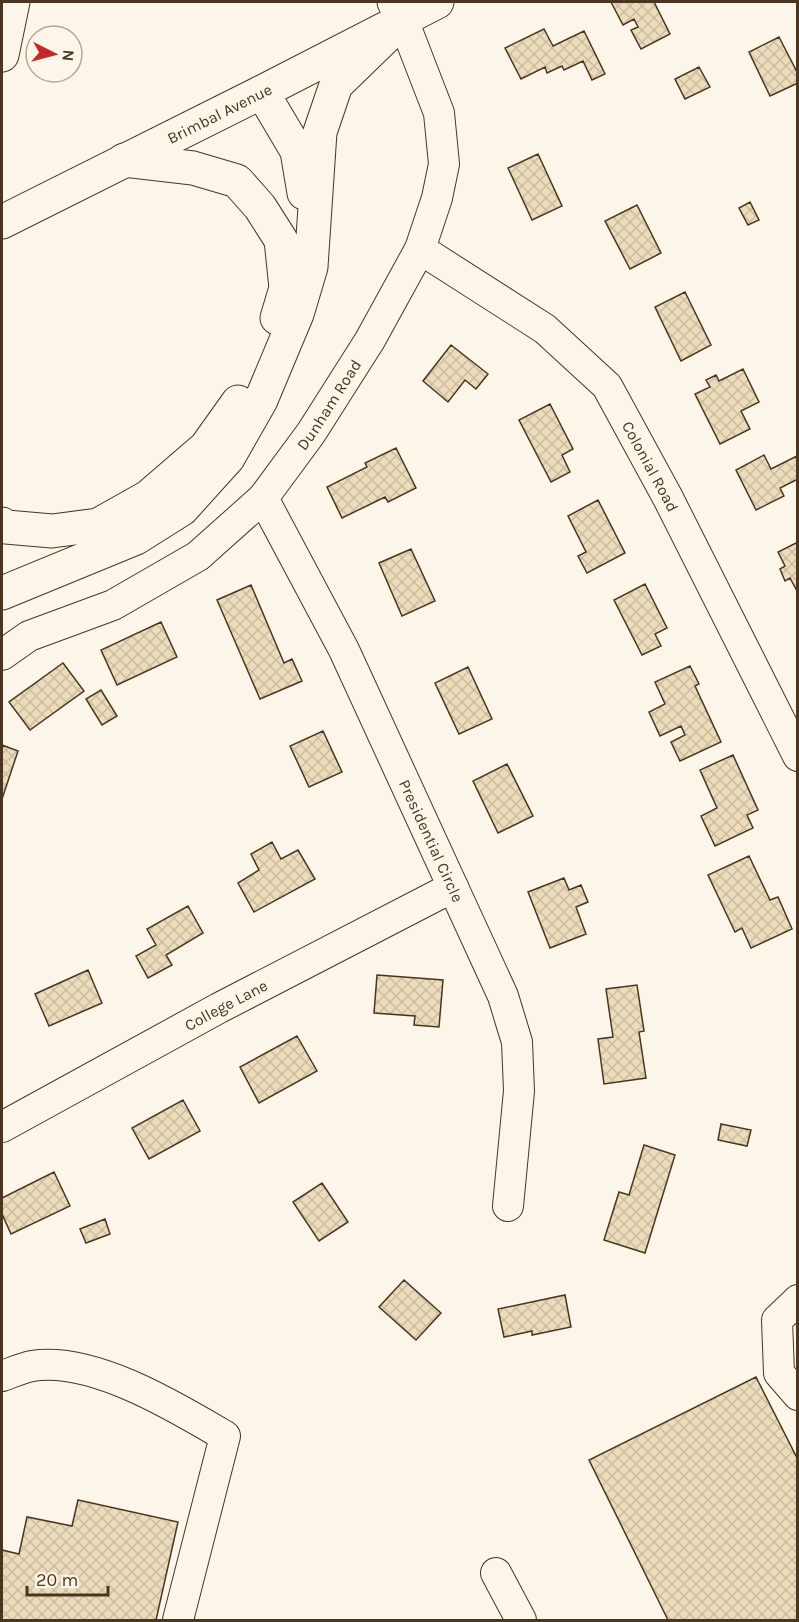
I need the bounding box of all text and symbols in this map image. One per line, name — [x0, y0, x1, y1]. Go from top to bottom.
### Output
north arrow — [24, 24, 84, 84]
text: N — [58, 49, 78, 62]
street label: Brimbal Avenue — [164, 79, 275, 147]
street label: Dunham Road — [292, 356, 365, 454]
street label: Colonial Road — [618, 418, 683, 515]
street label: Presidential Circle — [395, 776, 468, 905]
street label: College Lane — [181, 975, 270, 1035]
scale bar — [27, 1559, 108, 1597]
text: 20 m — [36, 1569, 78, 1591]

